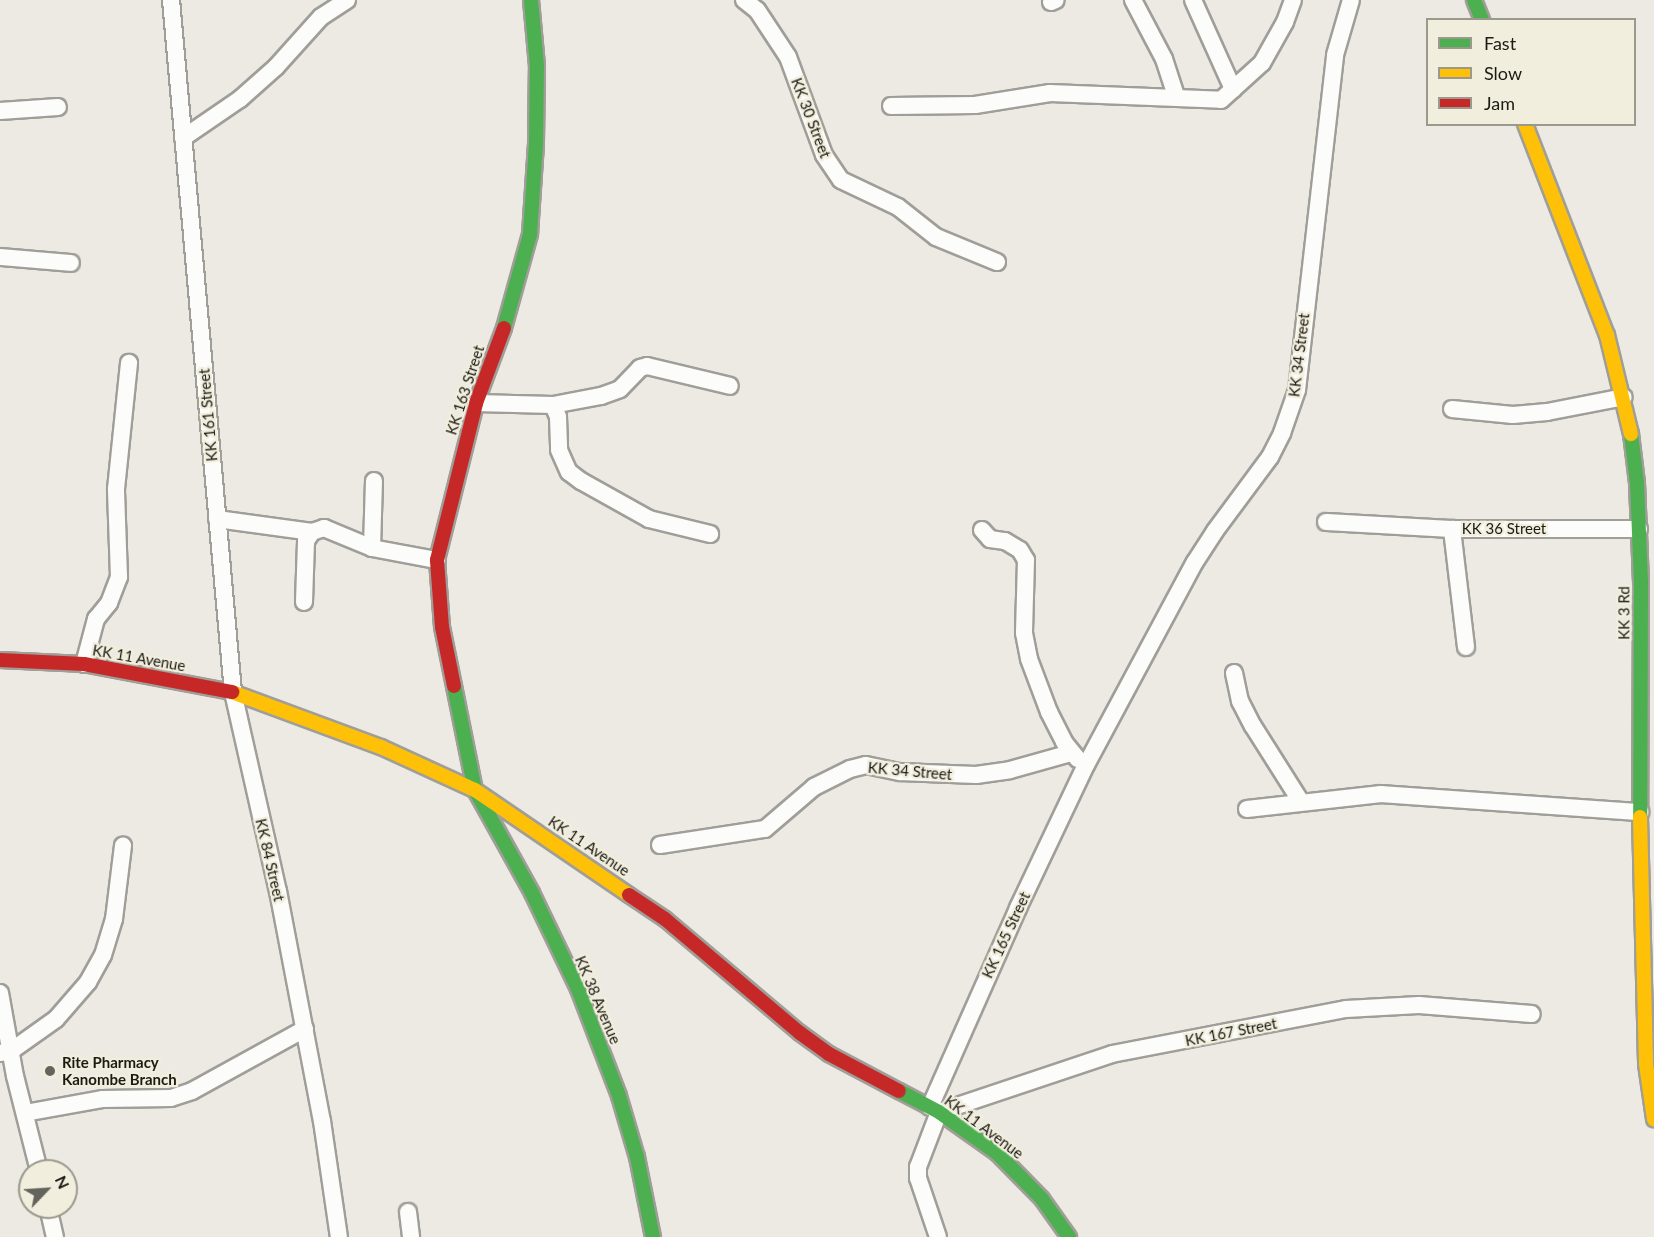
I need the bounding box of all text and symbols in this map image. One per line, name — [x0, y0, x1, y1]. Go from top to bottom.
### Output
legend — [1426, 18, 1636, 126]
text: Fast — [1484, 32, 1516, 54]
text: Slow — [1484, 62, 1522, 84]
street label: KK 30 Street — [787, 75, 835, 161]
text: Jam — [1484, 92, 1515, 114]
street label: KK 34 Street — [1285, 312, 1313, 398]
street label: KK 163 Street — [442, 343, 488, 437]
street label: KK 161 Street — [195, 368, 221, 462]
street label: KK 36 Street — [1462, 520, 1546, 538]
street label: KK 3 Rd — [1615, 586, 1633, 640]
street label: KK 11 Avenue — [91, 641, 187, 675]
street label: KK 34 Street — [867, 758, 953, 784]
street label: KK 11 Avenue — [545, 812, 633, 880]
street label: KK 84 Street — [252, 817, 288, 903]
street label: KK 165 Street — [978, 889, 1034, 981]
street label: KK 38 Avenue — [571, 953, 625, 1047]
street label: KK 167 Street — [1184, 1014, 1278, 1050]
place label: Rite Pharmacy Kanombe Branch — [62, 1053, 177, 1088]
marker: Rite Pharmacy Kanombe Branch — [43, 1064, 57, 1078]
street label: KK 11 Avenue — [941, 1091, 1027, 1163]
north arrow — [18, 1159, 78, 1219]
text: N — [52, 1172, 74, 1192]

